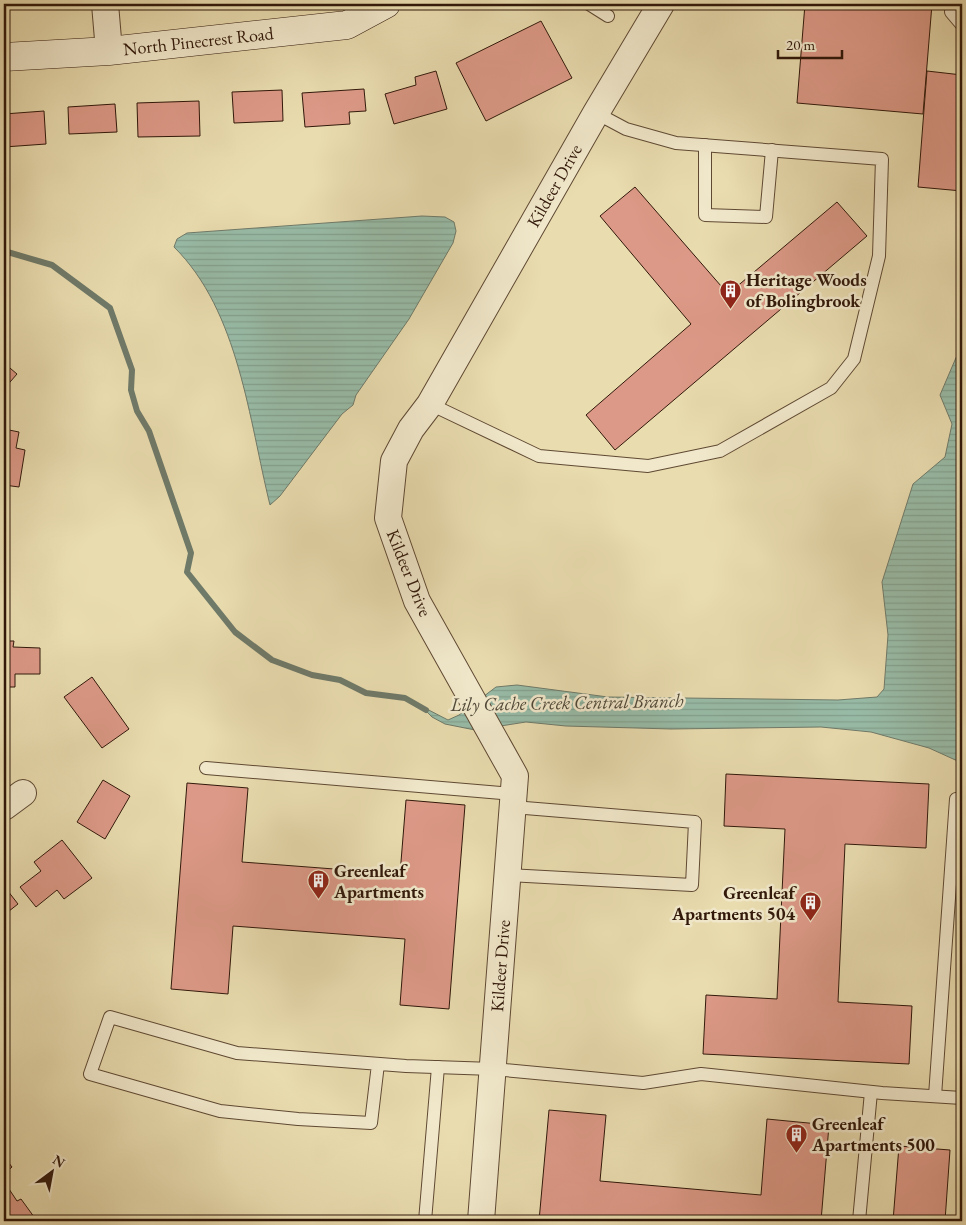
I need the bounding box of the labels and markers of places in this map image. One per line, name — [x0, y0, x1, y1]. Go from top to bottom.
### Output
place label: Heritage Woods of Bolingbrook — [746, 268, 867, 312]
building icon: Heritage Woods of Bolingbrook — [718, 278, 742, 309]
place label: Greenleaf Apartments — [333, 859, 424, 903]
building icon: Greenleaf Apartments — [306, 869, 330, 900]
place label: Greenleaf Apartments 504 — [671, 881, 798, 925]
building icon: Greenleaf Apartments 504 — [799, 891, 823, 922]
place label: Greenleaf Apartments 500 — [811, 1112, 935, 1156]
building icon: Greenleaf Apartments 500 — [784, 1122, 808, 1153]

